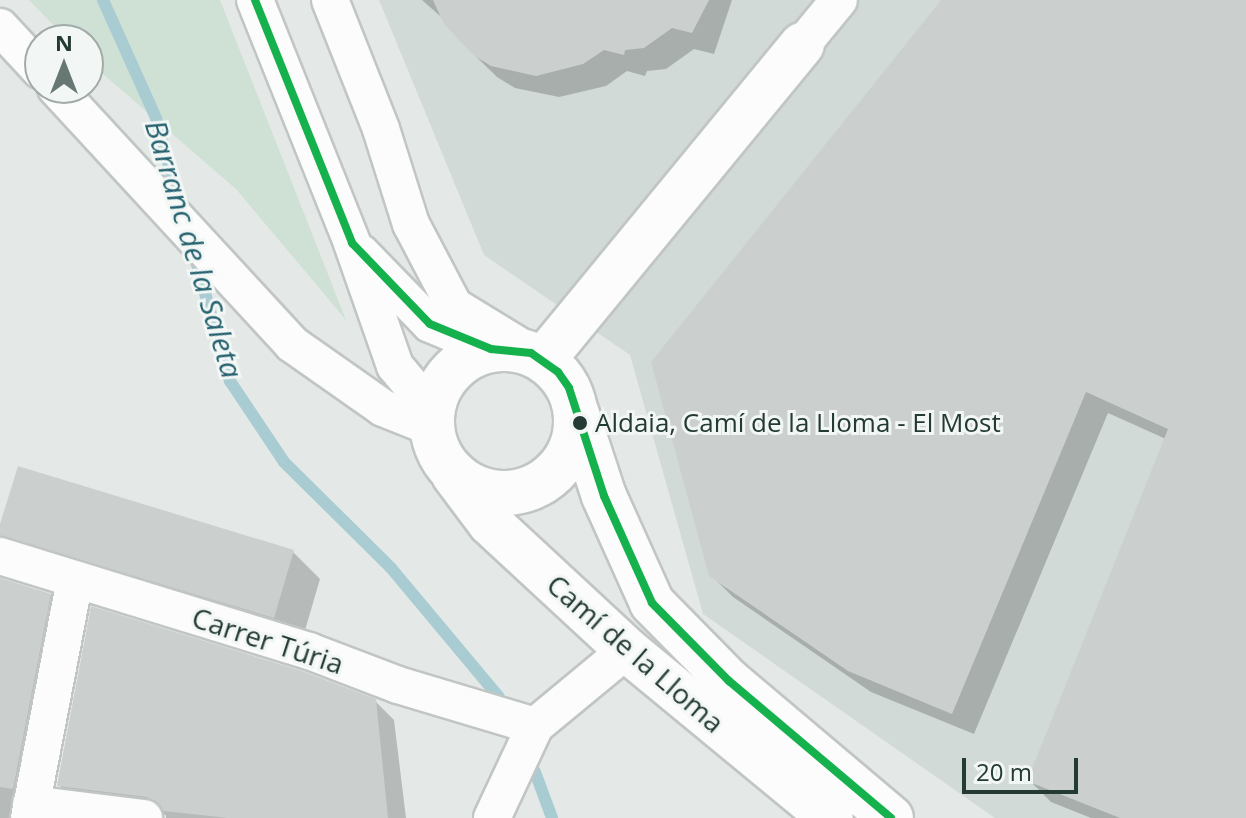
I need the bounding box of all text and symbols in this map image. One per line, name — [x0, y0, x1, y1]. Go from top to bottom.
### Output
north arrow — [24, 24, 104, 104]
text: N — [55, 27, 73, 57]
water label: Barranc de la Saleta — [138, 116, 250, 382]
place label: Aldaia, Camí de la Lloma - El Most — [595, 407, 1001, 439]
marker: Aldaia, Camí de la Lloma - El Most — [572, 415, 588, 431]
street label: Camí de la Lloma — [541, 567, 731, 739]
street label: Carrer Túria — [188, 600, 348, 680]
scale bar — [966, 742, 1082, 792]
text: 20 m — [976, 755, 1032, 788]

